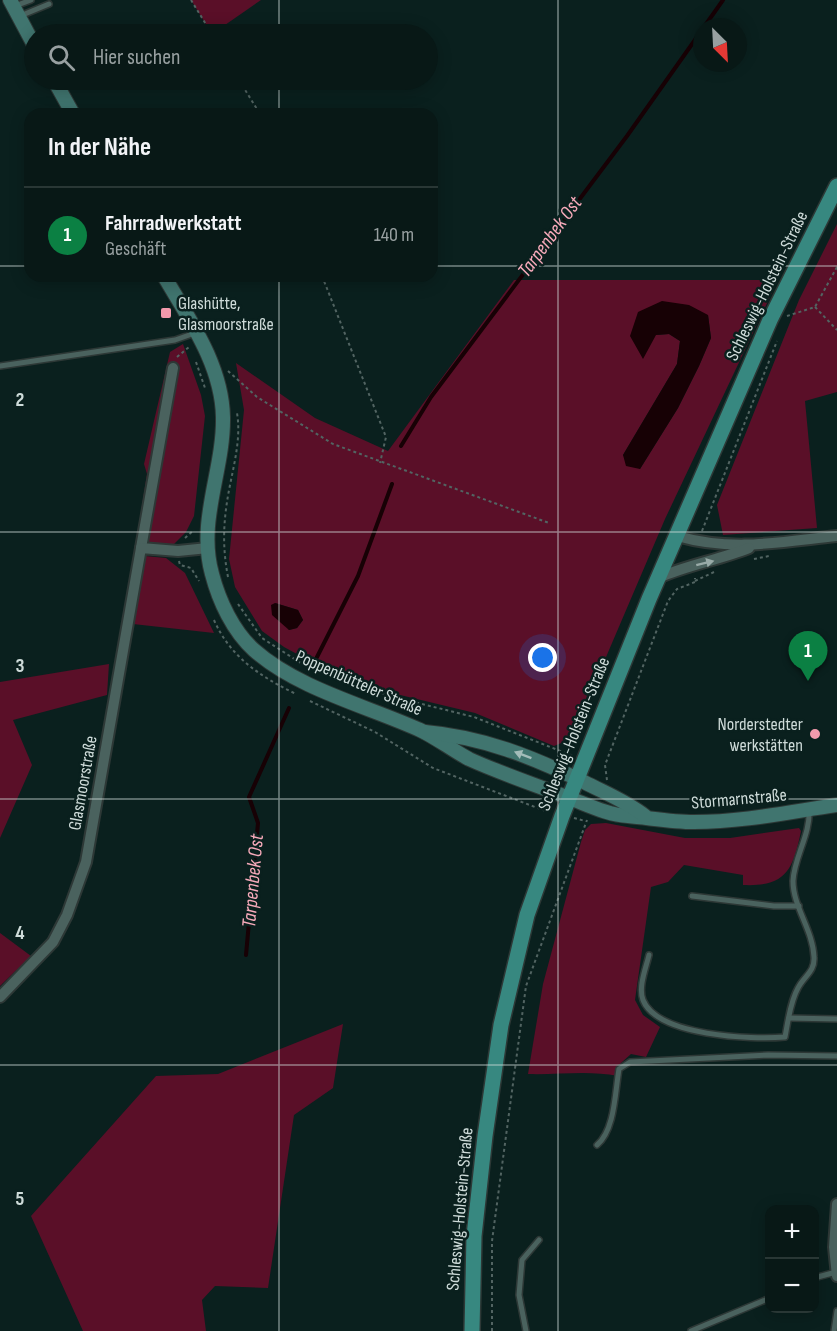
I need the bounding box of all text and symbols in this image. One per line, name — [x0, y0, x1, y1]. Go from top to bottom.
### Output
north arrow — [693, 18, 747, 72]
search box — [24, 24, 438, 90]
icon: search — [45, 41, 78, 74]
text: Hier suchen — [93, 44, 181, 71]
text: In der Nähe — [48, 132, 151, 163]
water label: Tarpenbek Ost — [513, 191, 588, 282]
street label: Schleswig-Holstein-Straße — [722, 208, 812, 364]
text: Fahrradwerkstatt — [105, 210, 242, 237]
text: 1 — [64, 223, 71, 247]
text: 140 m — [374, 223, 414, 247]
text: Geschäft — [105, 237, 166, 261]
place label: Glashütte, Glasmoorstraße — [178, 293, 274, 335]
marker: Glashütte, Glasmoorstraße — [159, 306, 173, 320]
text: 2 — [16, 388, 24, 412]
one-way arrow — [696, 558, 714, 568]
pin: 1 — [788, 632, 828, 681]
your location — [528, 643, 557, 672]
street label: Poppenbütteler Straße — [292, 646, 426, 720]
text: 3 — [16, 654, 25, 678]
street label: Schleswig-Holstein-Straße — [534, 654, 614, 814]
place label: Norderstedter werkstätten — [718, 714, 803, 756]
marker: Norderstedter werkstätten — [808, 727, 822, 741]
street label: Glasmoorstraße — [64, 734, 102, 832]
one-way arrow — [514, 750, 532, 759]
street label: Stormarnstraße — [690, 784, 788, 814]
water label: Tarpenbek Ost — [237, 832, 269, 929]
text: 4 — [15, 921, 25, 945]
street label: Schleswig-Holstein-Straße — [442, 1127, 478, 1291]
text: 5 — [16, 1187, 25, 1211]
map controls — [765, 1205, 819, 1313]
button: + — [765, 1205, 819, 1259]
button: − — [765, 1259, 819, 1313]

